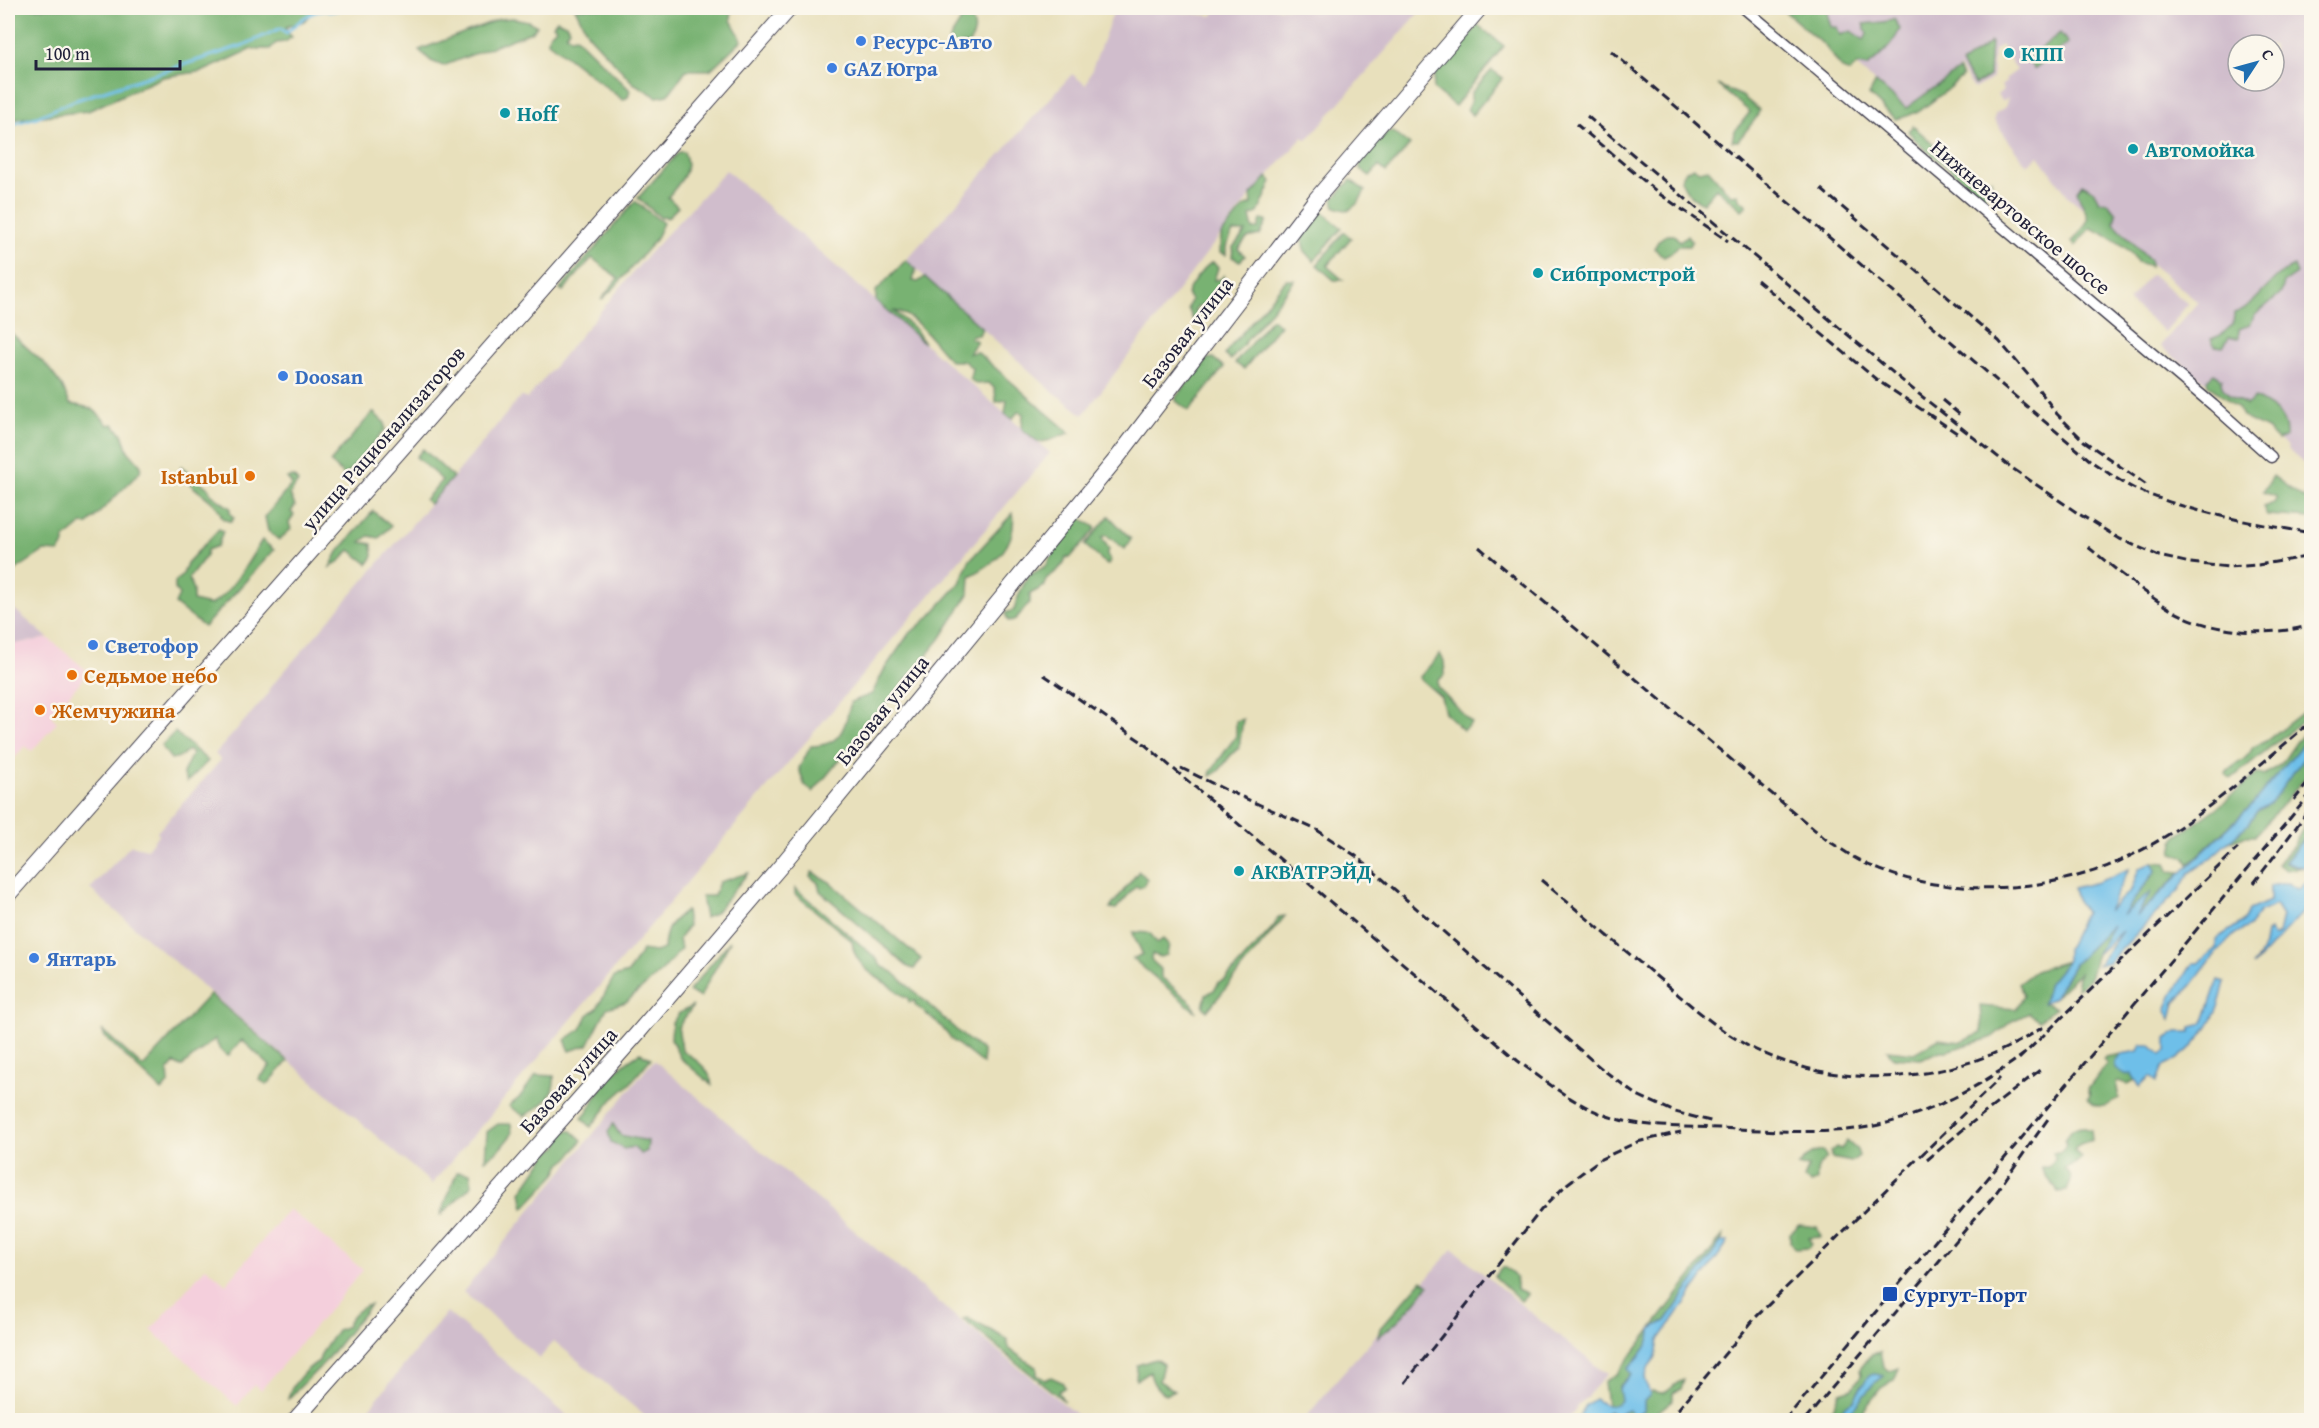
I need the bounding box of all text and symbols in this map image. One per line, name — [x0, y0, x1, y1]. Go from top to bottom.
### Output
place label: Ресурс-Авто — [873, 26, 992, 57]
scale bar — [36, 33, 180, 71]
north arrow — [2226, 33, 2286, 93]
marker: Ресурс-Авто — [854, 34, 868, 48]
place label: КПП — [2021, 38, 2063, 69]
text: 100 m — [45, 40, 90, 67]
text: С — [2256, 43, 2281, 65]
marker: КПП — [2002, 46, 2016, 60]
place label: GAZ Югра — [844, 53, 938, 84]
marker: GAZ Югра — [825, 61, 839, 75]
place label: Hoff — [517, 98, 560, 129]
marker: Hoff — [498, 106, 512, 120]
street label: Нижневартовское шоссе — [1924, 132, 2118, 302]
place label: Автомойка — [2145, 134, 2255, 165]
marker: Автомойка — [2126, 142, 2140, 156]
place label: Сибпромстрой — [1550, 258, 1695, 289]
marker: Сибпромстрой — [1531, 266, 1545, 280]
street label: Базовая улица — [1134, 270, 1240, 394]
street label: улица Рационализаторов — [293, 339, 472, 538]
place label: Doosan — [295, 361, 364, 392]
marker: Doosan — [276, 369, 290, 383]
place label: Istanbul — [161, 461, 238, 492]
marker: Istanbul — [243, 469, 257, 483]
place label: Светофор — [105, 630, 199, 661]
marker: Светофор — [86, 638, 100, 652]
street label: Базовая улица — [828, 648, 936, 772]
place label: Седьмое небо — [84, 660, 218, 691]
marker: Седьмое небо — [65, 668, 79, 682]
place label: Жемчужина — [51, 695, 176, 726]
marker: Жемчужина — [33, 703, 47, 717]
place label: АКВАТРЭЙД — [1251, 856, 1372, 887]
marker: АКВАТРЭЙД — [1232, 864, 1246, 878]
place label: Янтарь — [45, 943, 117, 974]
marker: Янтарь — [27, 951, 41, 965]
street label: Базовая улица — [512, 1020, 624, 1140]
place label: Сургут-Порт — [1904, 1279, 2027, 1310]
marker: Сургут-Порт — [1881, 1285, 1899, 1303]

